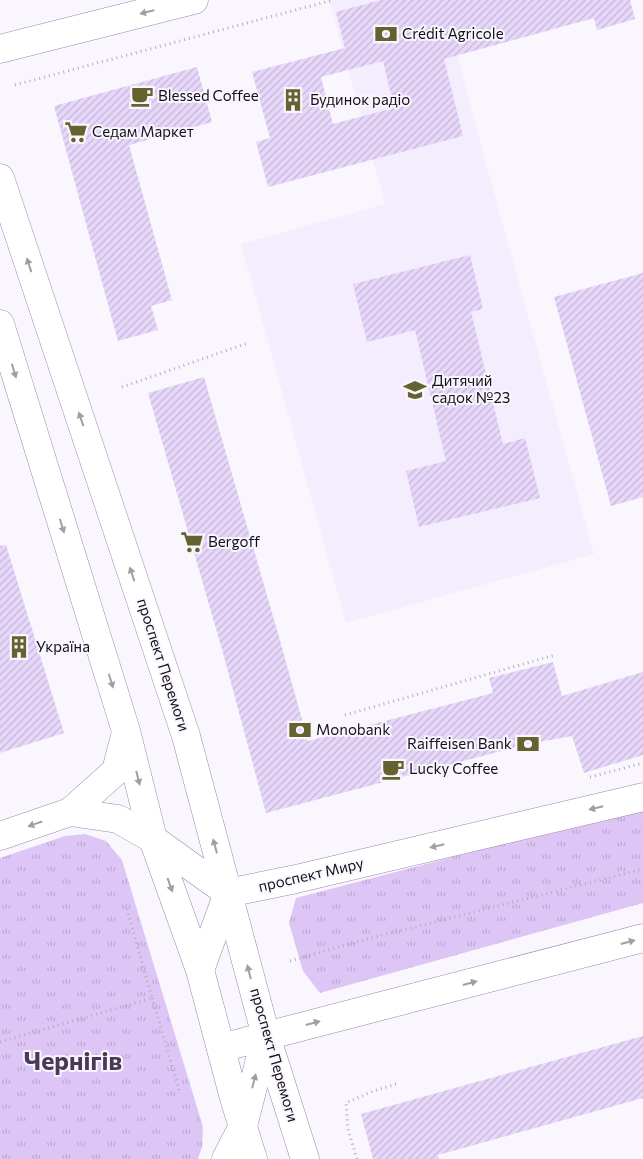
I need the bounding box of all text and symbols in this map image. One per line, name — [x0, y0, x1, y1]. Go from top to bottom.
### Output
one-way arrow — [139, 8, 154, 16]
bank icon: Crédit Agricole — [373, 21, 399, 47]
place label: Crédit Agricole — [402, 24, 504, 42]
cafe icon: Blessed Coffee — [129, 83, 155, 109]
place label: Blessed Coffee — [158, 86, 259, 104]
building icon: Будинок радіо — [280, 87, 306, 113]
place label: Будинок радіо — [310, 90, 410, 108]
supermarket icon: Седам Маркет — [63, 119, 89, 145]
place label: Седам Маркет — [92, 122, 194, 140]
one-way arrow — [25, 258, 32, 273]
one-way arrow — [11, 364, 19, 379]
place label: Дитячий садок №23 — [432, 371, 510, 406]
school or university icon: Дитячий садок №23 — [402, 377, 428, 403]
one-way arrow — [76, 412, 84, 427]
one-way arrow — [59, 519, 67, 534]
supermarket icon: Bergoff — [179, 529, 205, 555]
place label: Bergoff — [208, 532, 260, 550]
one-way arrow — [128, 566, 135, 581]
street label: проспект Перемоги — [134, 596, 194, 733]
building icon: Україна — [6, 634, 32, 660]
place label: Україна — [36, 637, 90, 655]
one-way arrow — [107, 674, 115, 689]
bank icon: Monobank — [287, 717, 313, 743]
place label: Monobank — [316, 720, 390, 738]
bank icon: Raiffeisen Bank — [515, 731, 541, 757]
place label: Raiffeisen Bank — [407, 734, 512, 752]
cafe icon: Lucky Coffee — [380, 756, 406, 782]
place label: Lucky Coffee — [409, 759, 498, 777]
one-way arrow — [134, 771, 142, 786]
one-way arrow — [588, 804, 603, 812]
one-way arrow — [27, 820, 42, 828]
one-way arrow — [211, 838, 219, 853]
one-way arrow — [430, 842, 445, 850]
street label: проспект Миру — [256, 853, 365, 895]
one-way arrow — [166, 878, 174, 893]
one-way arrow — [620, 938, 635, 946]
one-way arrow — [245, 964, 253, 979]
one-way arrow — [463, 979, 478, 987]
street label: проспект Перемоги — [247, 986, 303, 1124]
one-way arrow — [306, 1019, 321, 1027]
district label: Чернігів — [24, 1045, 122, 1075]
one-way arrow — [251, 1073, 259, 1088]

